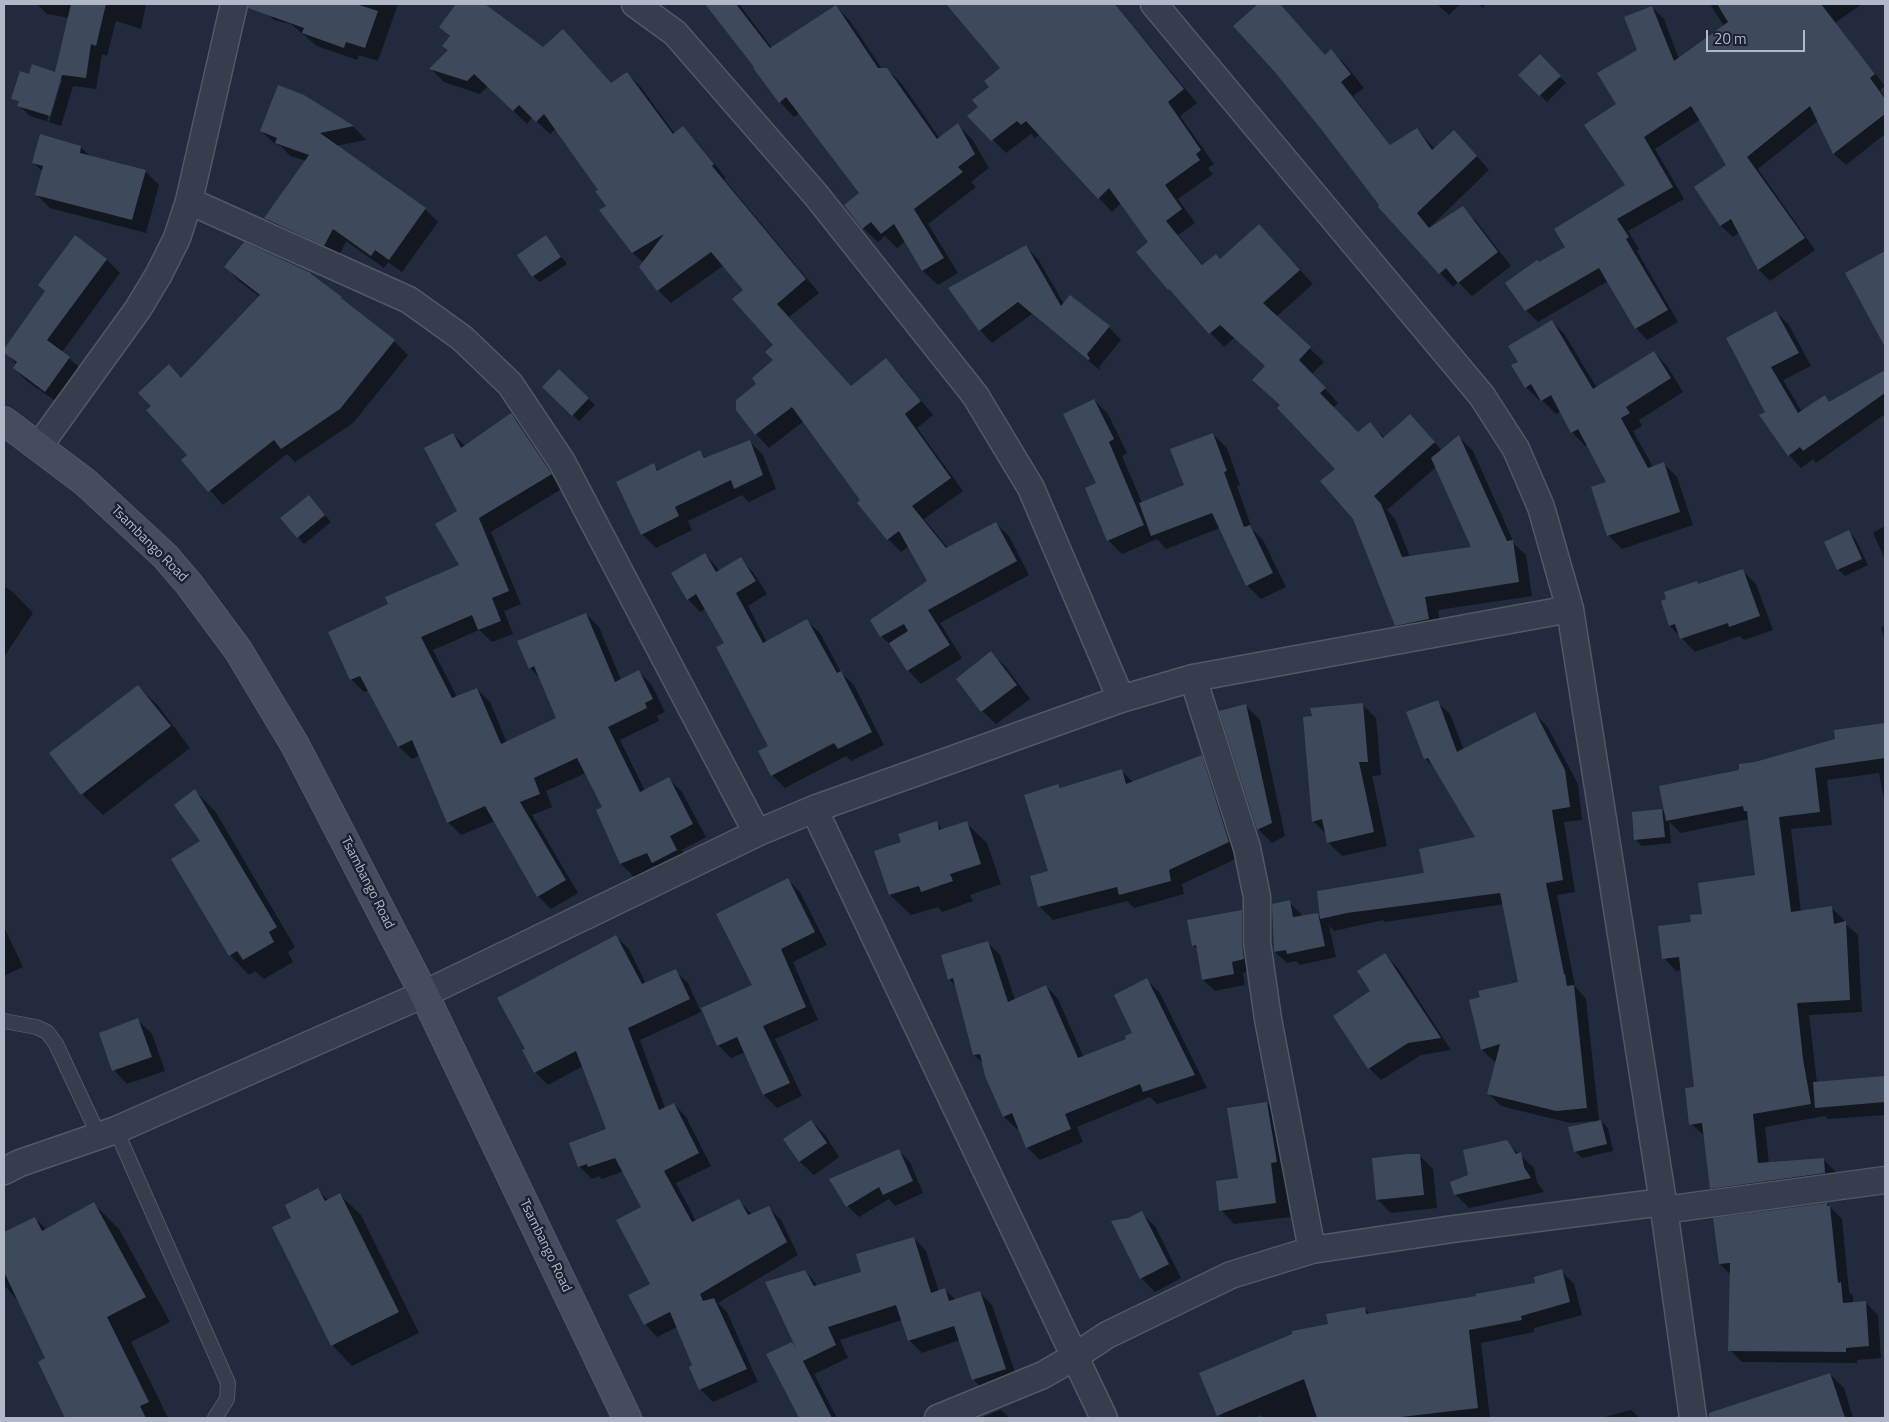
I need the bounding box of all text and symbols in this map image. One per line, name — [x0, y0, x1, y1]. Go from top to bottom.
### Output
scale bar — [1709, 20, 1808, 52]
text: 20 m — [1714, 27, 1747, 50]
street label: Tsambango Road — [107, 502, 191, 586]
street label: Tsambango Road — [337, 834, 397, 932]
street label: Tsambango Road — [515, 1197, 575, 1295]

